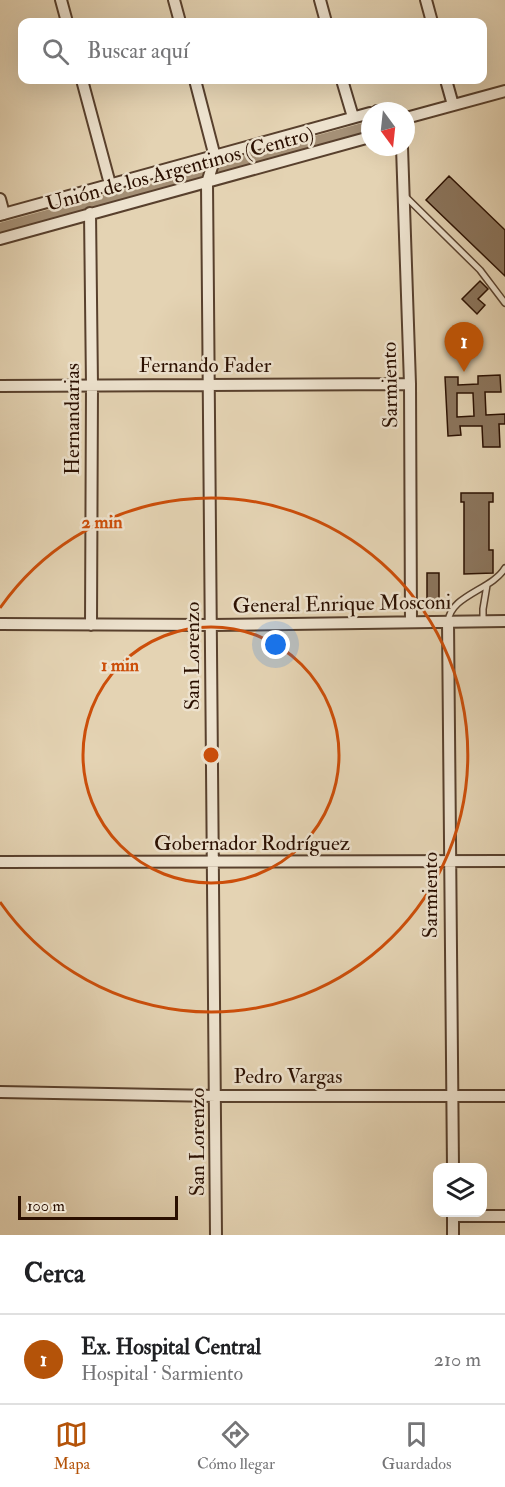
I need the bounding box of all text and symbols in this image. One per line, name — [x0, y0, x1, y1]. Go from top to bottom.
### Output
search box — [18, 18, 487, 84]
icon: search — [39, 35, 72, 68]
text: Buscar aquí — [87, 37, 189, 65]
north arrow — [361, 102, 415, 156]
street label: Unión de los Argentinos (Centro) — [43, 120, 317, 218]
pin: 1 — [444, 322, 484, 372]
street label: Sarmiento — [376, 342, 404, 428]
street label: Fernando Fader — [139, 352, 271, 379]
street label: Hernandarias — [59, 363, 86, 475]
text: 2 min — [82, 511, 123, 534]
street label: General Enrique Mosconi — [232, 589, 452, 619]
street label: San Lorenzo — [179, 602, 206, 710]
your location — [261, 630, 290, 659]
text: 1 min — [101, 654, 140, 677]
centre of rings — [201, 745, 221, 765]
street label: Gobernador Rodríguez — [154, 830, 350, 857]
street label: Sarmiento — [417, 852, 444, 938]
street label: Pedro Vargas — [234, 1063, 342, 1090]
street label: San Lorenzo — [184, 1088, 211, 1196]
map controls — [433, 1163, 487, 1217]
button: layers — [433, 1163, 487, 1217]
scale bar — [18, 1193, 178, 1220]
text: 100 m — [27, 1196, 65, 1216]
text: Cerca — [24, 1258, 85, 1290]
text: Ex. Hospital Central — [81, 1333, 261, 1361]
text: 1 — [40, 1347, 47, 1372]
text: 210 m — [434, 1347, 481, 1372]
text: Hospital · Sarmiento — [81, 1361, 243, 1386]
tab: Mapa — [53, 1418, 90, 1474]
tab: Cómo llegar — [197, 1418, 275, 1474]
tab: Guardados — [382, 1418, 452, 1474]

